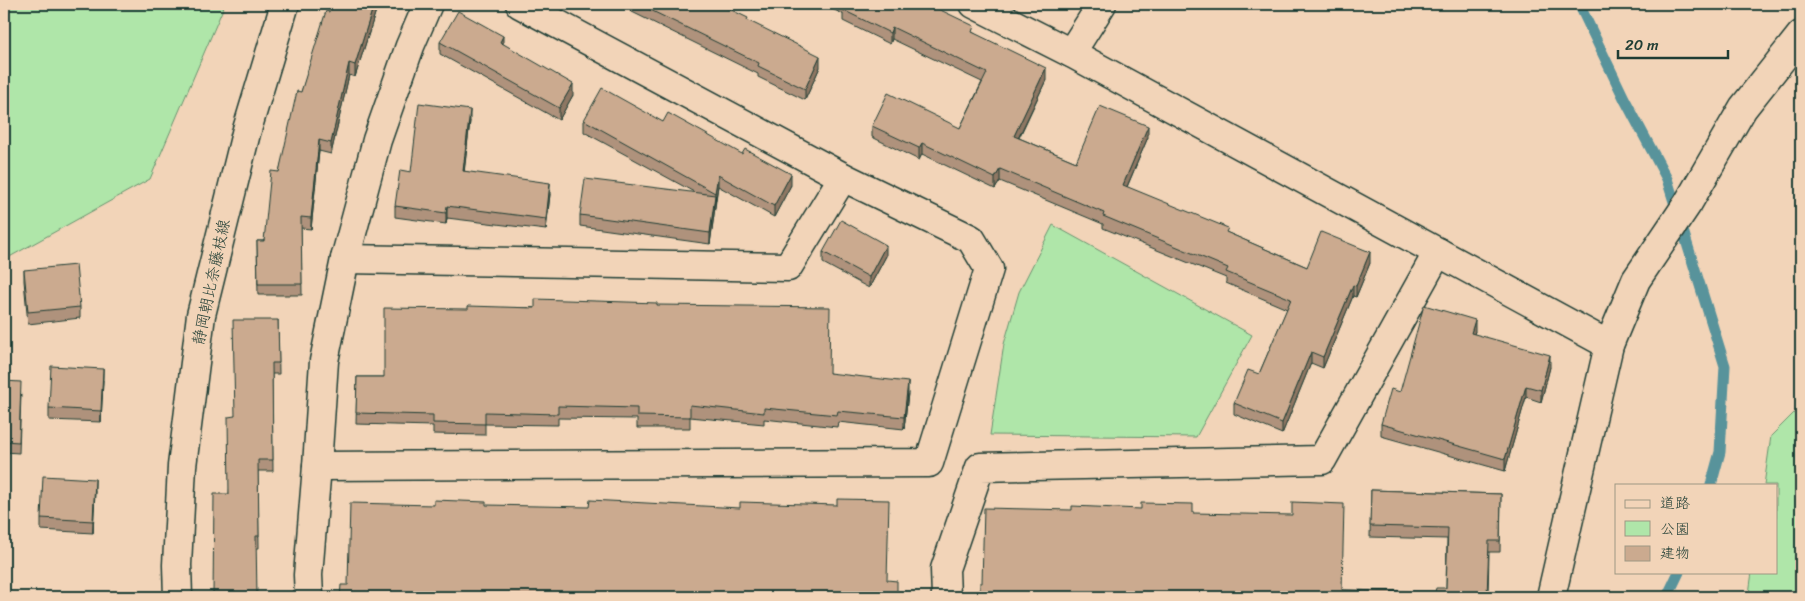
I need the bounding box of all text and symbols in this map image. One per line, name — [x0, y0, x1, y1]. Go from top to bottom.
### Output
scale bar — [1618, 28, 1728, 60]
text: 20 m — [1625, 32, 1659, 58]
street label: 静岡朝比奈藤枝線 — [184, 216, 238, 348]
legend — [1615, 484, 1778, 574]
text: 道路 — [1660, 490, 1690, 516]
text: 公園 — [1660, 516, 1690, 542]
text: 建物 — [1660, 540, 1690, 566]

